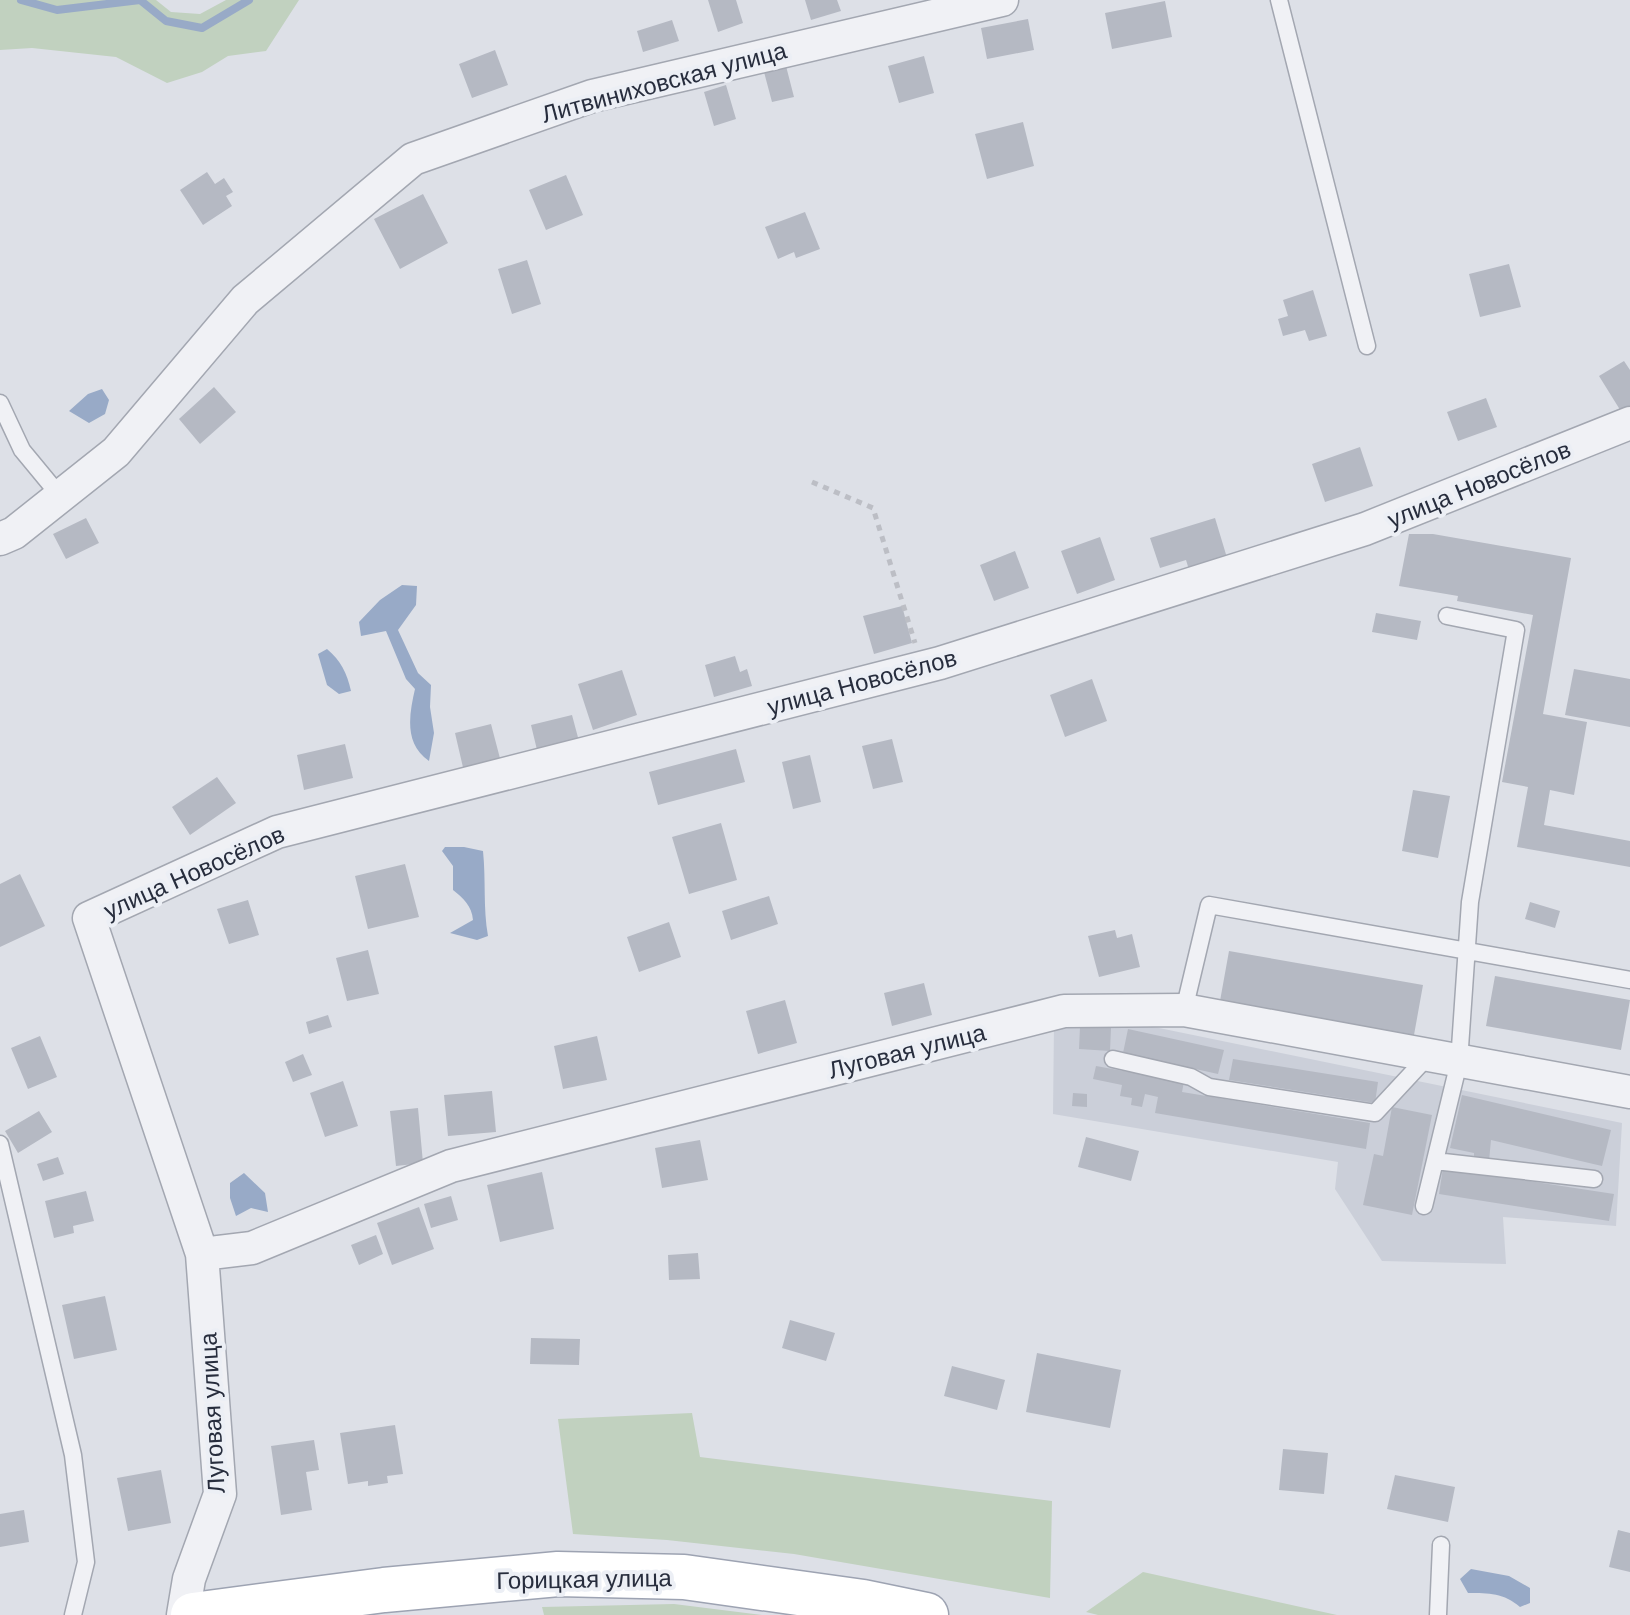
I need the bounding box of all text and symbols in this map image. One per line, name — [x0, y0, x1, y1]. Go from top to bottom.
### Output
street label: Литвиниховская улица — [539, 36, 790, 128]
street label: улица Новосёлов — [1384, 435, 1574, 533]
street label: улица Новосёлов — [764, 644, 960, 720]
street label: улица Новосёлов — [99, 820, 289, 924]
street label: Луговая улица — [826, 1018, 989, 1084]
street label: Луговая улица — [194, 1331, 230, 1494]
street label: Горицкая улица — [496, 1564, 672, 1594]

